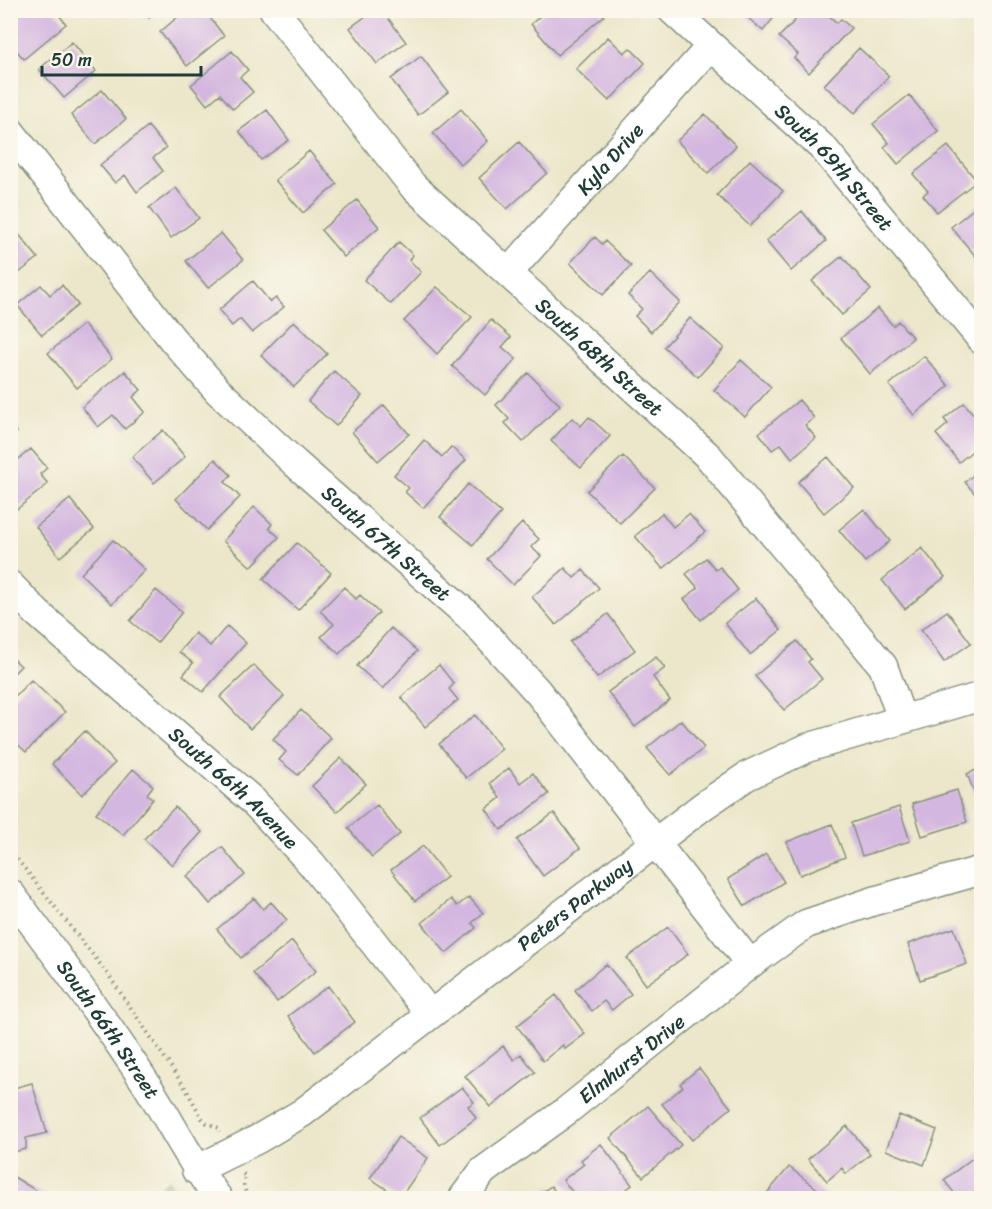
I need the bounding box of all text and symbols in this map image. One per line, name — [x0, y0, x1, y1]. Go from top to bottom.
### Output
scale bar — [42, 39, 201, 77]
text: 50 m — [51, 44, 92, 76]
street label: South 69th Street — [766, 95, 902, 239]
street label: Kyla Drive — [568, 114, 653, 204]
street label: South 68th Street — [527, 289, 672, 425]
street label: South 67th Street — [313, 477, 459, 611]
street label: South 66th Avenue — [160, 718, 307, 858]
street label: Peters Parkway — [510, 848, 641, 960]
street label: South 66th Street — [47, 952, 169, 1106]
street label: Elmhurst Drive — [571, 1005, 693, 1113]

